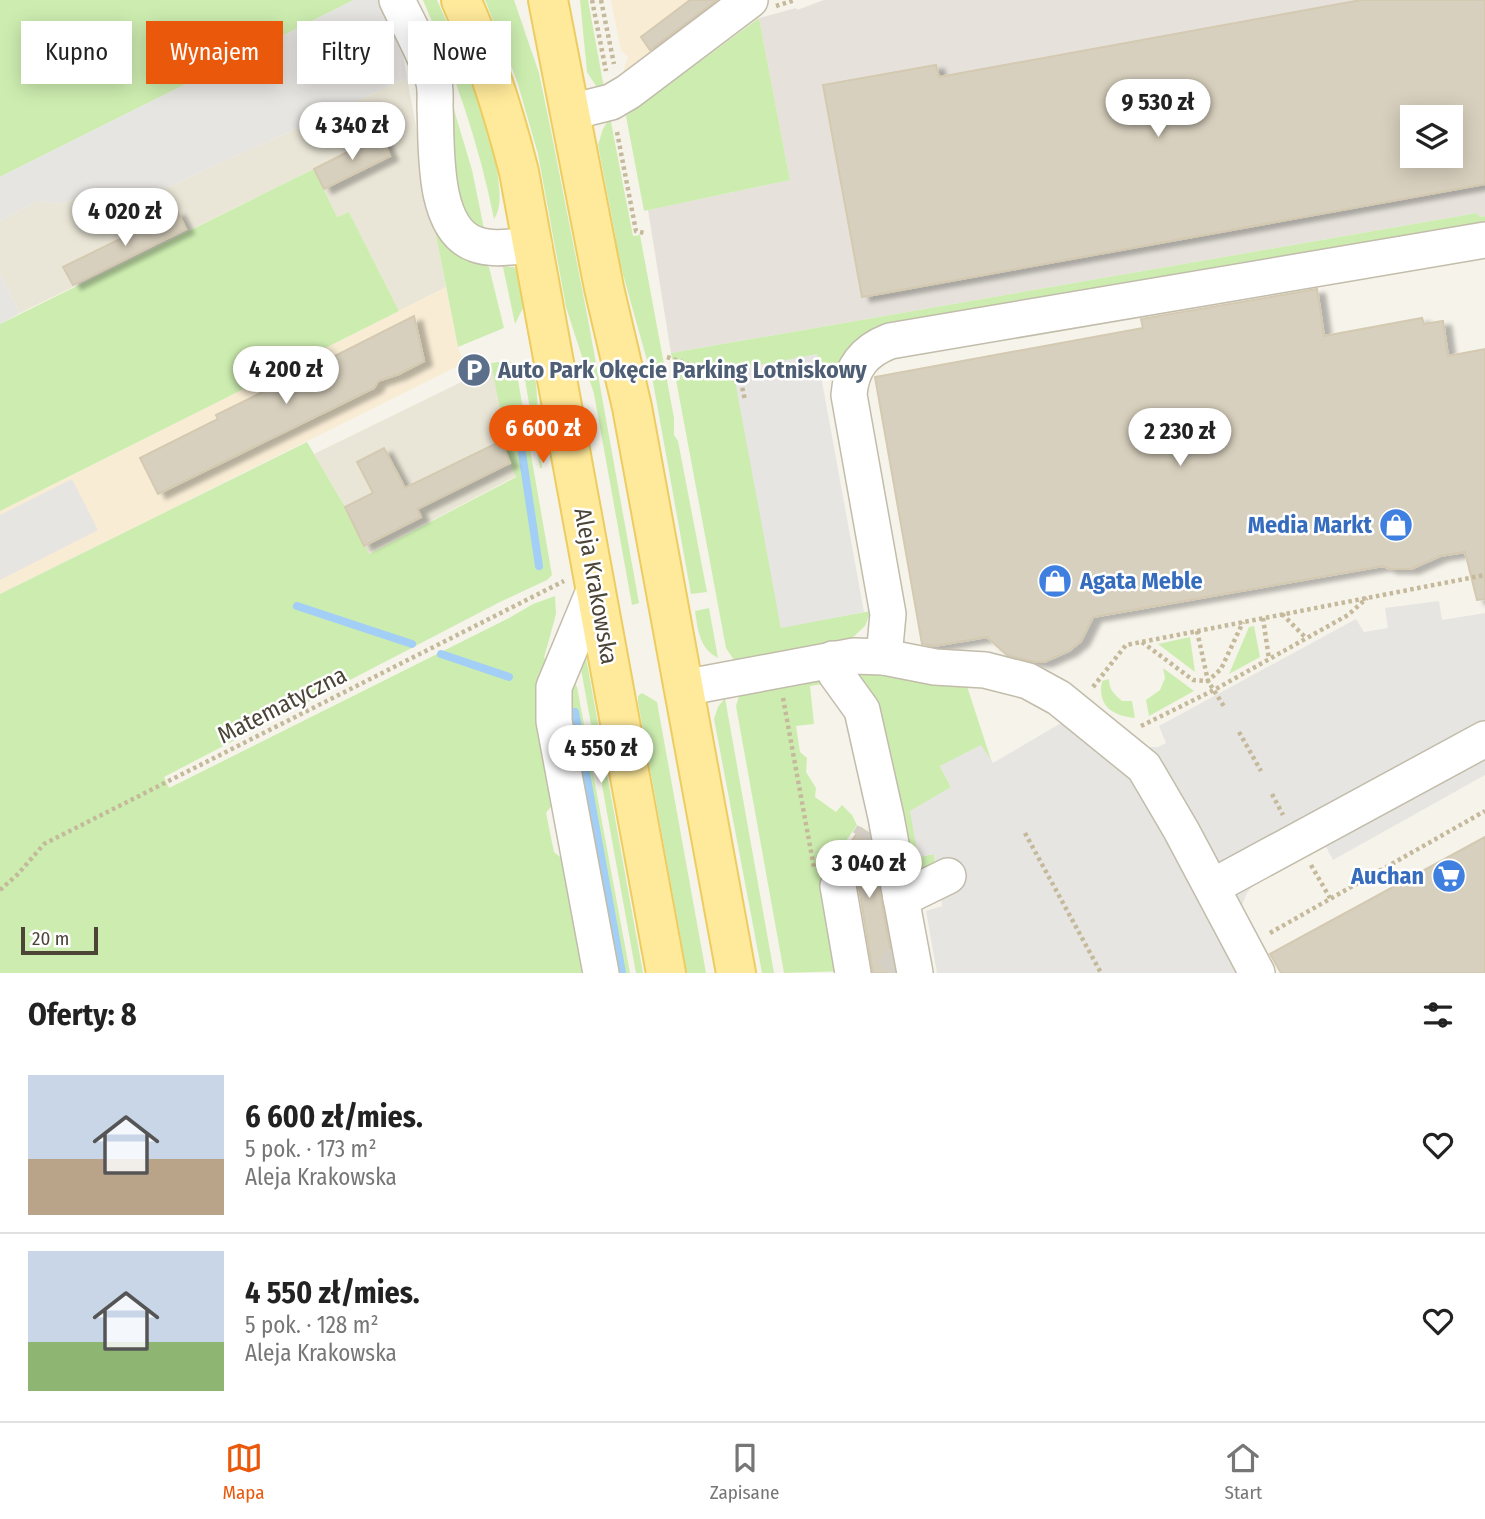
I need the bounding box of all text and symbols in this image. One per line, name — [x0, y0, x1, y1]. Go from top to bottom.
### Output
chip: Kupno — [21, 21, 132, 84]
chip: Wynajem — [146, 21, 283, 84]
chip: Filtry — [297, 21, 394, 84]
chip: Nowe — [408, 21, 511, 84]
pin: 9 530 zł — [1086, 80, 1230, 139]
text: 9 530 zł — [1122, 88, 1194, 116]
pin: 4 340 zł — [280, 102, 424, 162]
map controls — [1400, 105, 1463, 168]
button: layers — [1400, 105, 1463, 168]
text: 4 340 zł — [315, 111, 389, 139]
pin: 4 020 zł — [53, 188, 197, 248]
text: 4 020 zł — [88, 197, 162, 225]
pin: 4 200 zł — [214, 346, 358, 406]
parking icon: Auto Park Okęcie Parking Lotniskowy — [455, 351, 493, 389]
text: 4 200 zł — [249, 355, 323, 383]
place label: Auto Park Okęcie Parking Lotniskowy — [497, 356, 867, 384]
pin: 6 600 zł — [471, 406, 615, 465]
pin: 2 230 zł — [1108, 408, 1252, 468]
text: 6 600 zł — [505, 414, 581, 442]
text: 2 230 zł — [1144, 417, 1216, 445]
street label: Aleja Krakowska — [568, 506, 624, 666]
shop icon: Media Markt — [1377, 506, 1415, 544]
place label: Media Markt — [1248, 511, 1373, 539]
shop icon: Agata Meble — [1036, 562, 1074, 600]
place label: Agata Meble — [1079, 567, 1203, 595]
street label: Matematyczna — [213, 661, 351, 749]
pin: 4 550 zł — [529, 726, 673, 785]
text: 4 550 zł — [564, 734, 638, 762]
pin: 3 040 zł — [797, 841, 941, 900]
text: 3 040 zł — [832, 849, 906, 877]
supermarket icon: Auchan — [1430, 857, 1468, 895]
place label: Auchan — [1350, 862, 1424, 890]
scale bar — [21, 924, 98, 956]
text: 20 m — [32, 927, 69, 950]
icon: filters — [1419, 996, 1457, 1034]
text: Oferty: 8 — [28, 997, 137, 1033]
text: 6 600 zł/mies. — [245, 1099, 423, 1135]
icon: home — [84, 1103, 168, 1187]
icon: heart — [1419, 1126, 1457, 1164]
text: 5 pok. · 173 m² — [245, 1135, 376, 1163]
text: Aleja Krakowska — [245, 1163, 397, 1191]
text: 4 550 zł/mies. — [245, 1275, 420, 1311]
icon: home — [84, 1279, 168, 1363]
icon: heart — [1419, 1302, 1457, 1340]
text: 5 pok. · 128 m² — [245, 1311, 379, 1339]
text: Aleja Krakowska — [245, 1339, 397, 1367]
tab: Mapa — [223, 1439, 265, 1504]
tab: Zapisane — [710, 1439, 779, 1504]
tab: Start — [1224, 1439, 1262, 1504]

